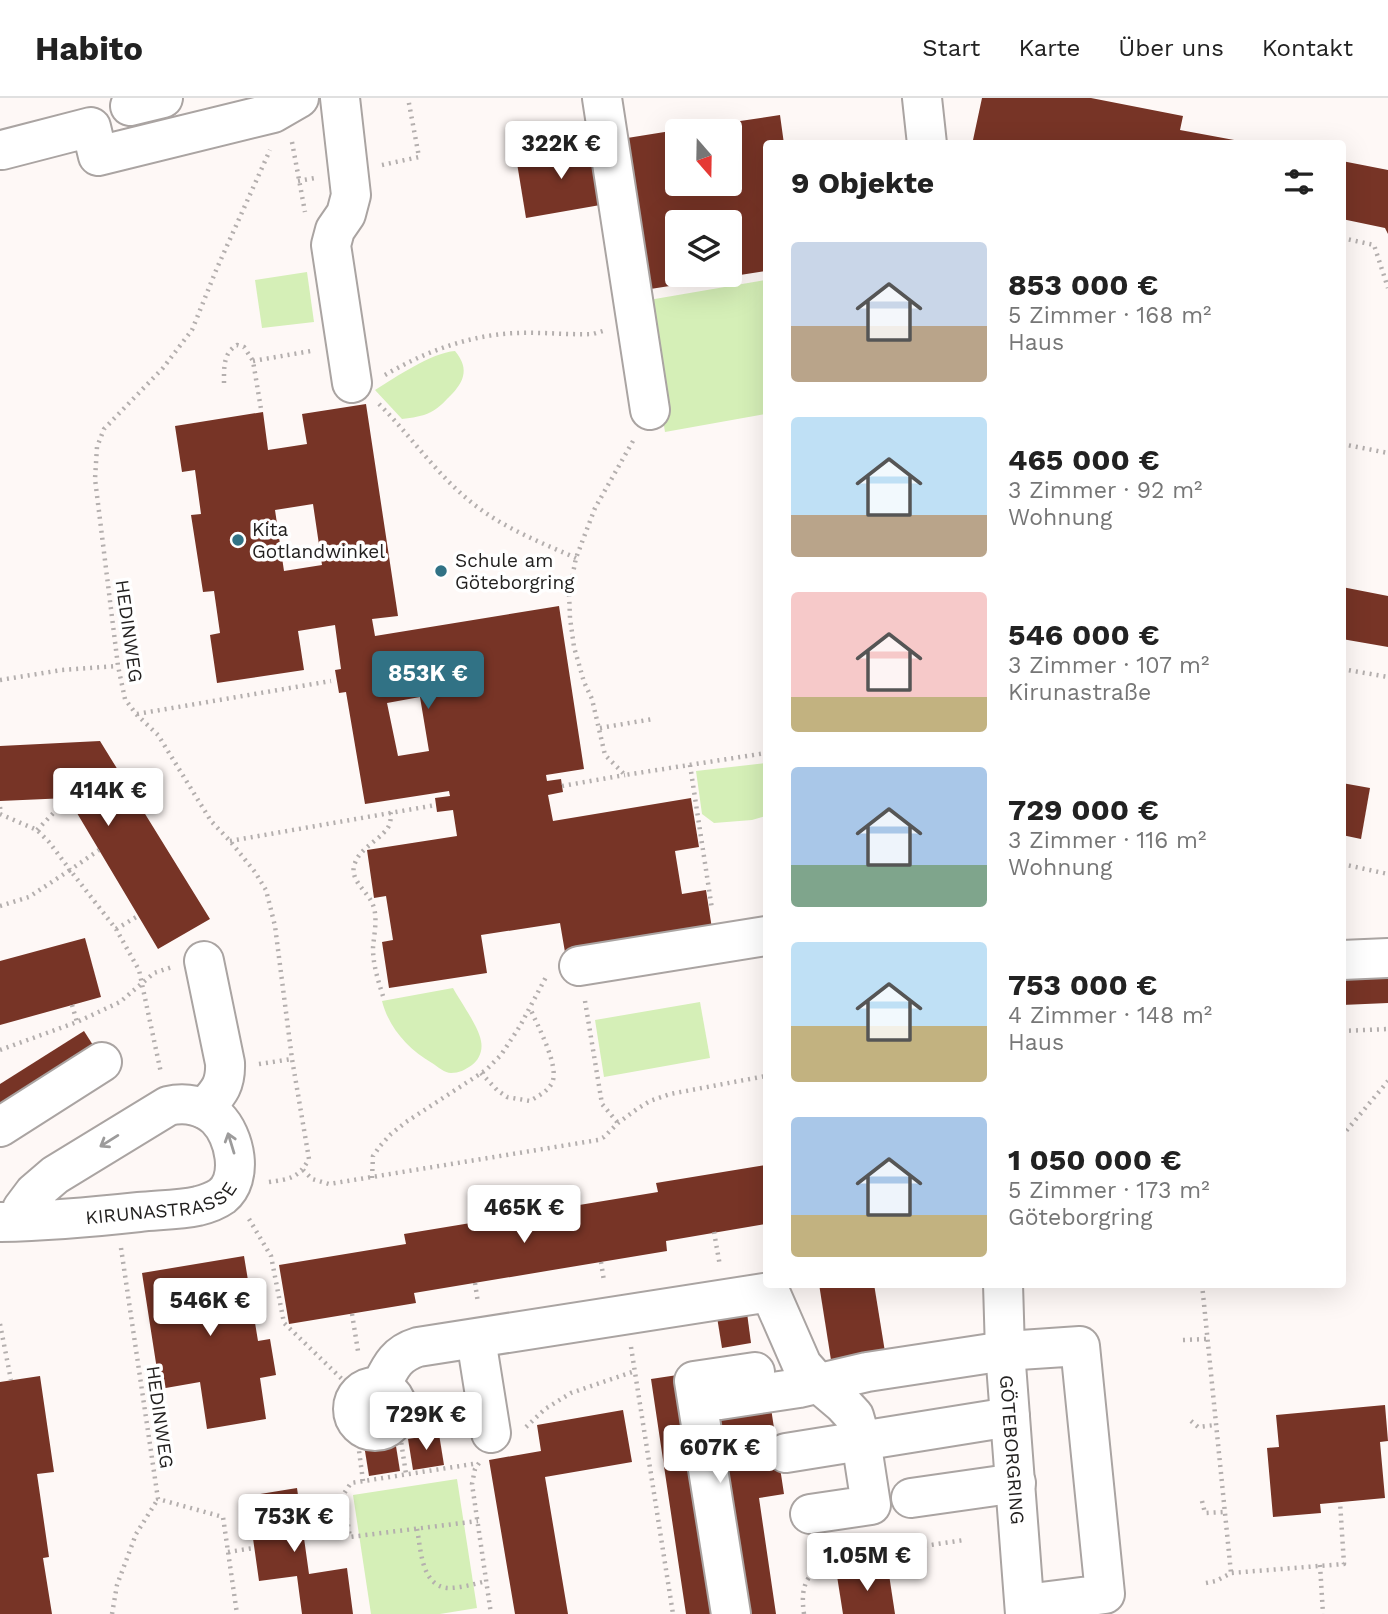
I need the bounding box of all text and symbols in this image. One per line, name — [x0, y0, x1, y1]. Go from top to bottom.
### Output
text: Habito — [35, 29, 143, 68]
text: Start — [922, 34, 980, 62]
text: Karte — [1018, 34, 1080, 62]
text: Über uns — [1118, 34, 1224, 62]
text: Kontakt — [1262, 34, 1353, 62]
north arrow — [665, 119, 742, 196]
map controls — [665, 119, 742, 287]
pin: 322K € — [504, 122, 618, 181]
text: 322K € — [521, 130, 601, 157]
icon: filters — [1280, 163, 1318, 201]
text: 9 Objekte — [791, 165, 934, 200]
button: layers — [665, 210, 742, 287]
text: 853 000 € — [1008, 267, 1158, 302]
icon: home — [847, 270, 931, 354]
text: 5 Zimmer · 168 m² — [1008, 302, 1212, 329]
text: Haus — [1008, 329, 1064, 356]
text: 465 000 € — [1008, 442, 1160, 477]
icon: home — [847, 445, 931, 529]
text: 3 Zimmer · 92 m² — [1008, 477, 1202, 504]
text: Wohnung — [1008, 504, 1112, 531]
place label: Kita Gotlandwinkel — [252, 518, 385, 563]
marker: Kita Gotlandwinkel — [230, 532, 246, 548]
place label: Schule am Göteborgring — [455, 549, 575, 594]
marker: Schule am Göteborgring — [433, 563, 449, 579]
street label: HEDINWEG — [110, 578, 148, 684]
text: 546 000 € — [1008, 617, 1160, 652]
icon: home — [847, 620, 931, 704]
pin: 853K € — [371, 652, 485, 711]
text: 3 Zimmer · 107 m² — [1008, 652, 1209, 679]
text: 853K € — [388, 660, 468, 687]
text: Kirunastraße — [1008, 679, 1151, 706]
pin: 414K € — [51, 768, 165, 828]
text: 414K € — [69, 777, 147, 804]
text: 729 000 € — [1008, 792, 1159, 827]
icon: home — [847, 795, 931, 879]
text: 3 Zimmer · 116 m² — [1008, 827, 1206, 854]
text: Wohnung — [1008, 854, 1112, 881]
text: 753 000 € — [1008, 967, 1157, 1002]
icon: home — [847, 970, 931, 1054]
text: 4 Zimmer · 148 m² — [1008, 1002, 1212, 1029]
text: Haus — [1008, 1029, 1064, 1056]
one-way arrow — [223, 1133, 236, 1155]
one-way arrow — [100, 1134, 120, 1148]
text: 1 050 000 € — [1008, 1142, 1182, 1177]
icon: home — [847, 1145, 931, 1229]
street label: KIRUNASTRASSE — [84, 1177, 241, 1229]
text: 5 Zimmer · 173 m² — [1008, 1177, 1210, 1204]
pin: 465K € — [467, 1186, 581, 1245]
text: 465K € — [484, 1194, 564, 1221]
text: Göteborgring — [1008, 1204, 1152, 1231]
pin: 546K € — [153, 1278, 267, 1338]
text: 546K € — [170, 1287, 250, 1314]
street label: HEDINWEG — [141, 1364, 179, 1470]
street label: GÖTEBORGRING — [995, 1374, 1030, 1525]
pin: 729K € — [369, 1392, 483, 1452]
text: 729K € — [386, 1401, 466, 1428]
pin: 607K € — [663, 1426, 777, 1485]
text: 607K € — [680, 1434, 760, 1461]
pin: 753K € — [237, 1494, 351, 1554]
text: 753K € — [254, 1503, 334, 1530]
pin: 1.05M € — [802, 1534, 932, 1593]
text: 1.05M € — [823, 1542, 911, 1569]

